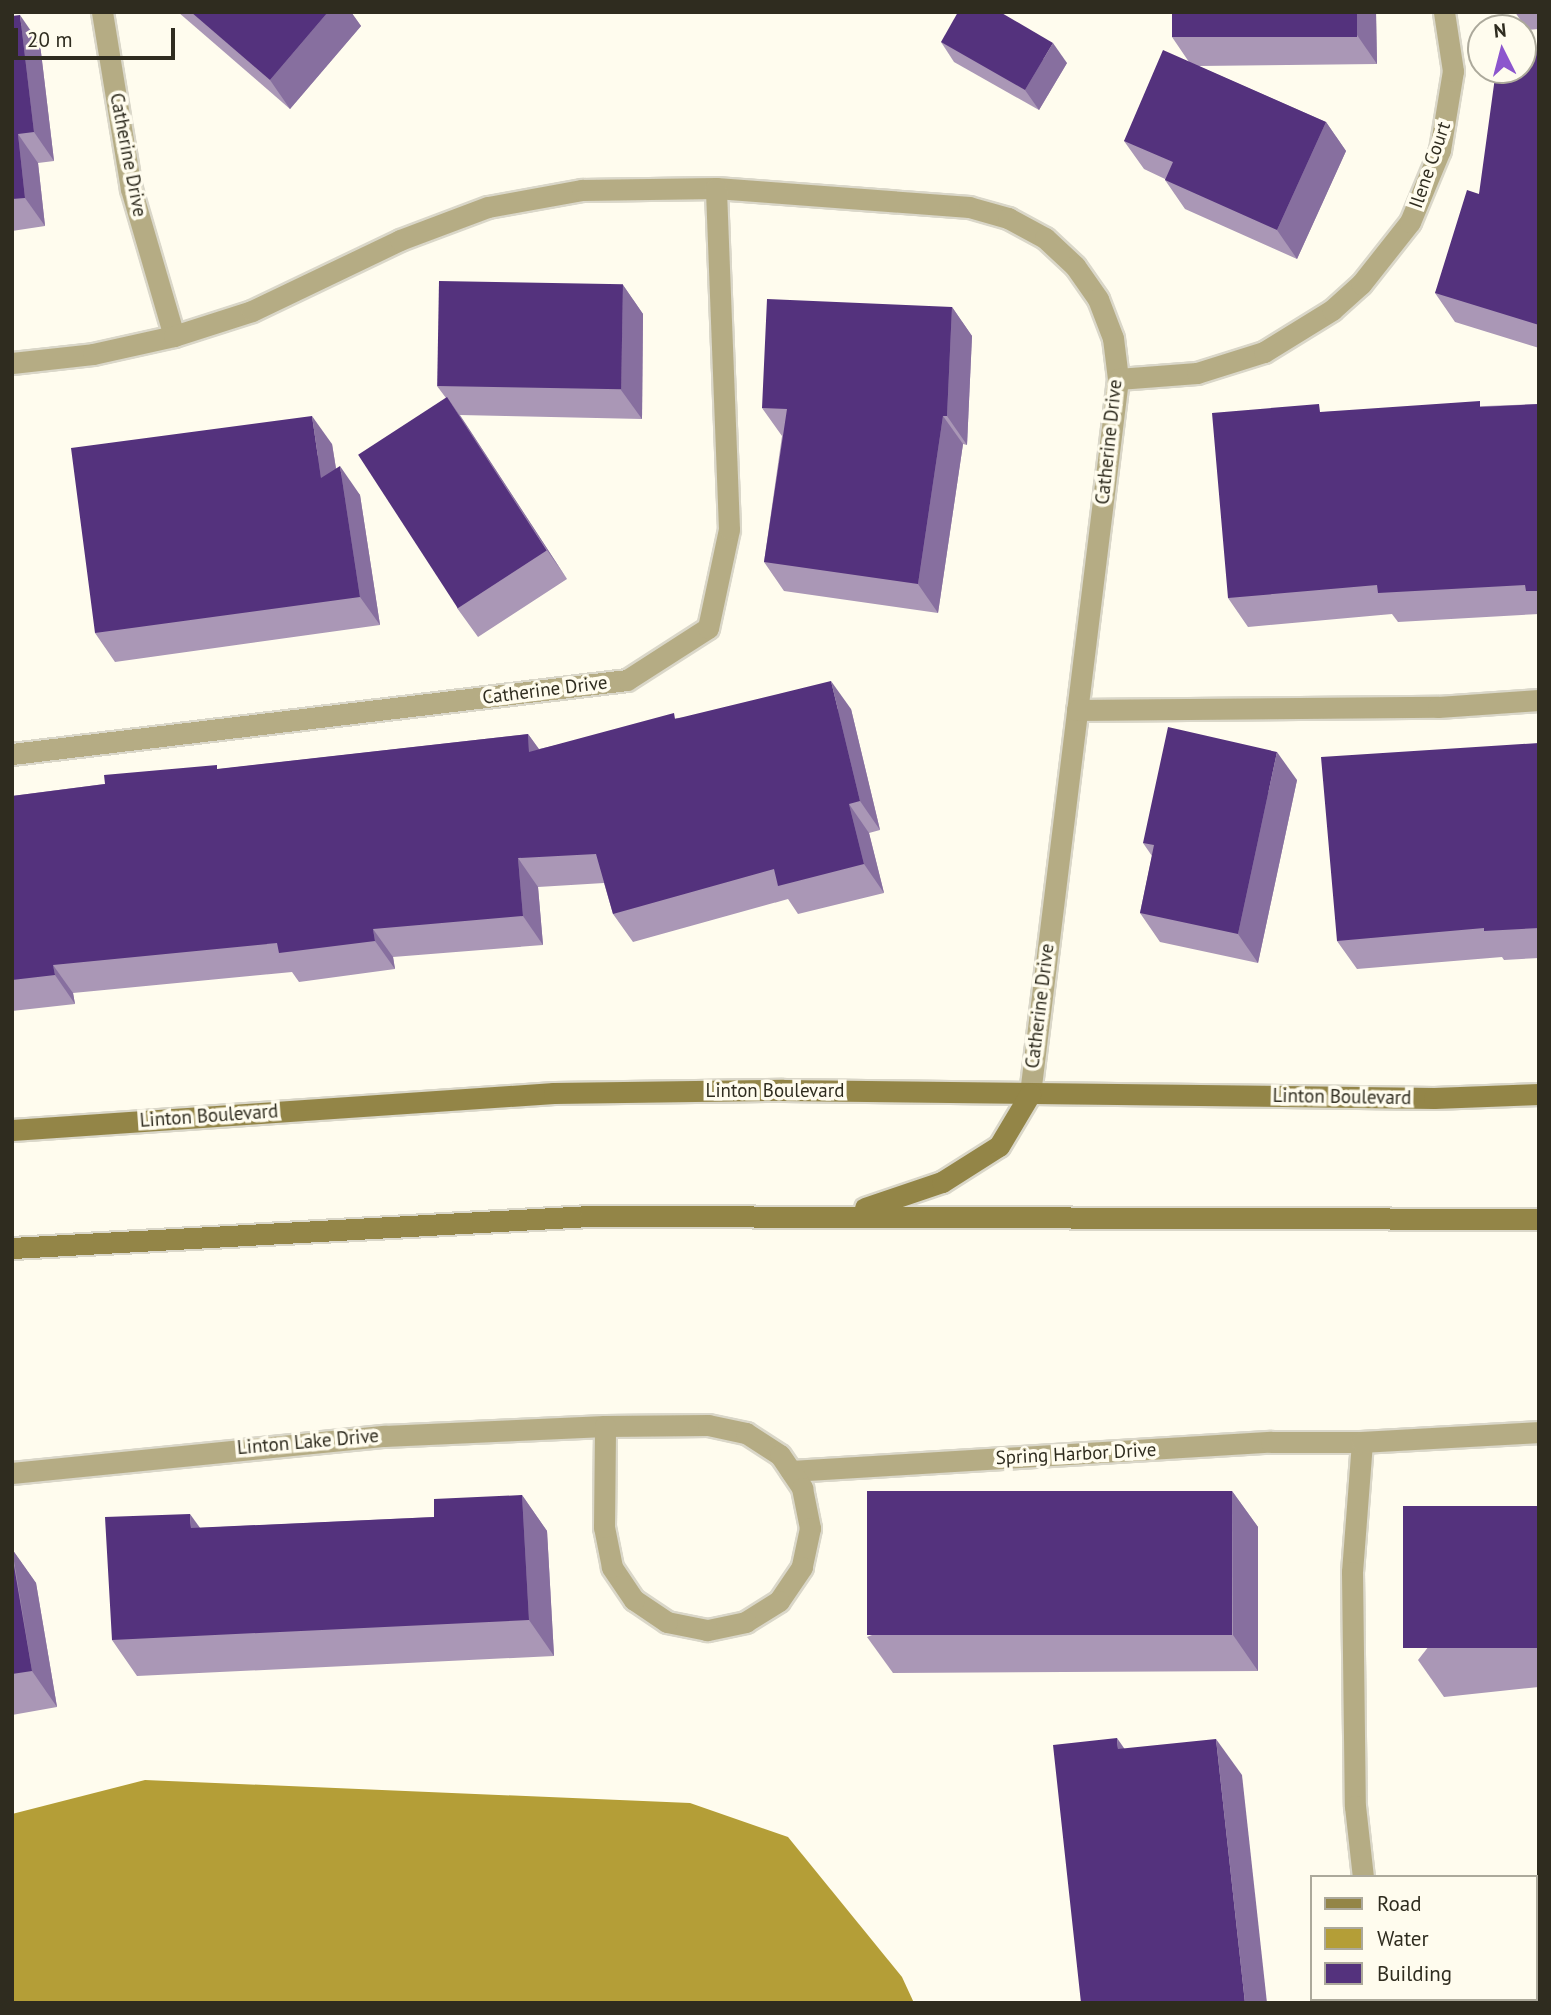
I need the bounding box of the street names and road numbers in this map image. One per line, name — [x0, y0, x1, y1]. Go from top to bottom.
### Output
street label: Catherine Drive — [105, 91, 151, 219]
street label: Ilene Court — [1405, 119, 1455, 211]
street label: Catherine Drive — [1091, 378, 1127, 506]
street label: Catherine Drive — [481, 671, 609, 709]
street label: Catherine Drive — [1021, 942, 1059, 1070]
street label: Linton Boulevard — [706, 1080, 844, 1102]
street label: Linton Boulevard — [1272, 1084, 1412, 1110]
street label: Linton Boulevard — [139, 1100, 279, 1132]
street label: Linton Lake Drive — [236, 1424, 380, 1460]
street label: Spring Harbor Drive — [995, 1438, 1157, 1470]

